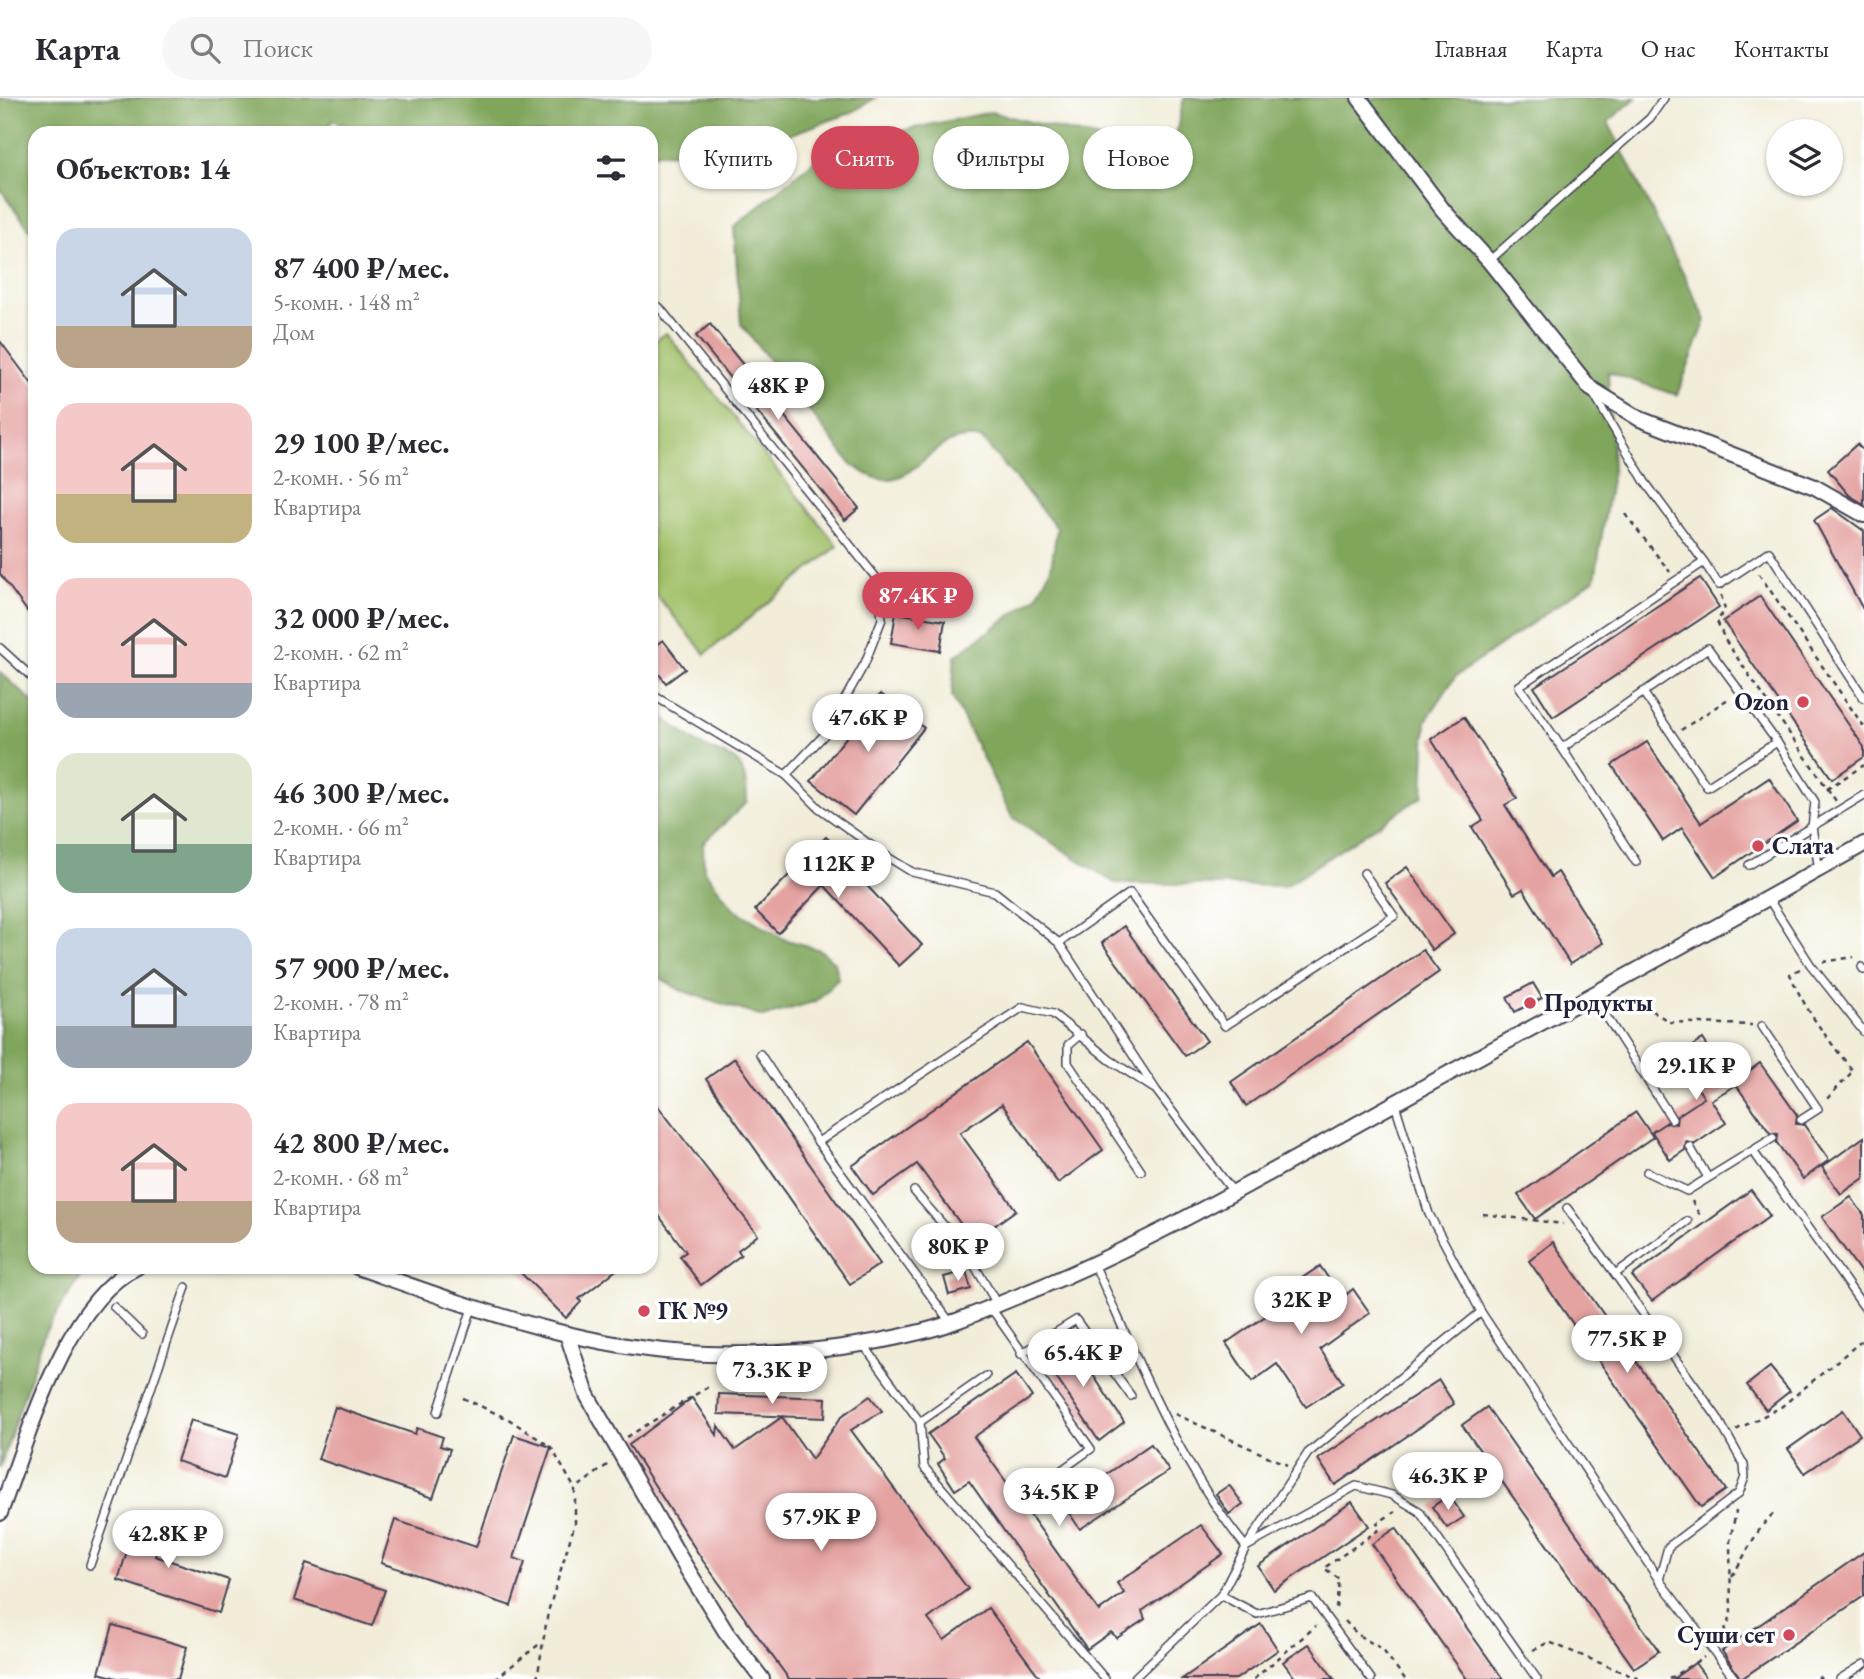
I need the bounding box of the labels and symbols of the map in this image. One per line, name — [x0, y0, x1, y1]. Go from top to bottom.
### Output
pin: 48K ₽ — [729, 362, 827, 422]
pin: 87.4K ₽ — [853, 573, 983, 632]
place label: Ozon — [1735, 686, 1789, 717]
pin: 47.6K ₽ — [803, 694, 933, 754]
marker: Ozon — [1795, 694, 1811, 710]
place label: Слата — [1772, 830, 1834, 861]
marker: Слата — [1750, 838, 1766, 854]
pin: 112K ₽ — [781, 840, 895, 900]
place label: Продукты — [1544, 987, 1653, 1019]
marker: Продукты — [1522, 995, 1538, 1011]
pin: 29.1K ₽ — [1631, 1042, 1761, 1102]
pin: 80K ₽ — [909, 1224, 1007, 1283]
pin: 32K ₽ — [1252, 1276, 1350, 1336]
place label: ГК №9 — [658, 1295, 728, 1326]
marker: ГК №9 — [636, 1303, 652, 1319]
pin: 77.5K ₽ — [1562, 1316, 1692, 1375]
pin: 65.4K ₽ — [1018, 1330, 1148, 1389]
pin: 73.3K ₽ — [707, 1346, 837, 1406]
pin: 46.3K ₽ — [1383, 1452, 1513, 1512]
pin: 34.5K ₽ — [994, 1468, 1124, 1528]
pin: 57.9K ₽ — [756, 1494, 886, 1553]
pin: 42.8K ₽ — [103, 1510, 233, 1570]
place label: Суши сет — [1677, 1619, 1775, 1651]
marker: Суши сет — [1781, 1627, 1797, 1643]

